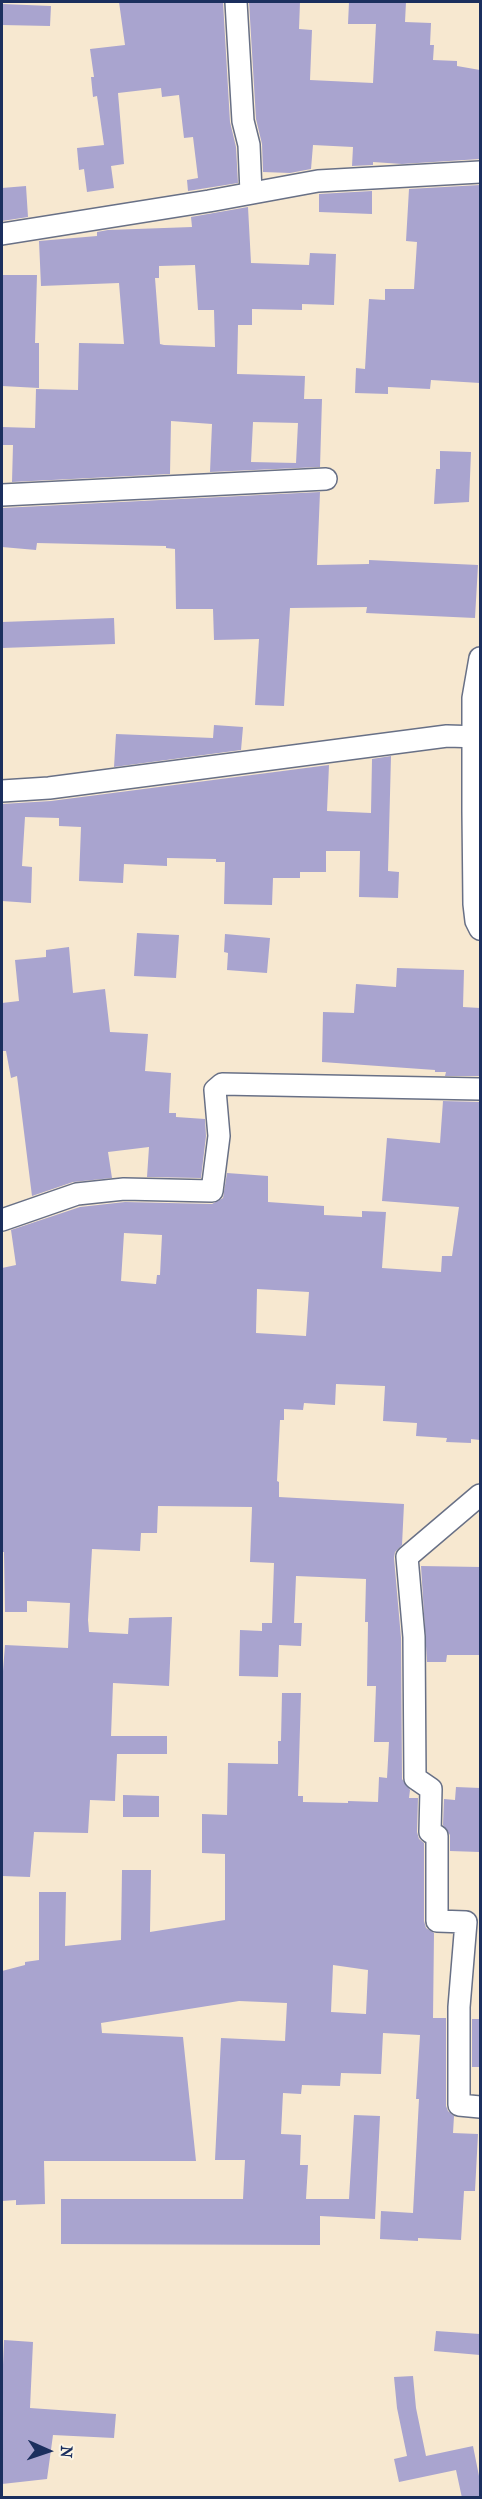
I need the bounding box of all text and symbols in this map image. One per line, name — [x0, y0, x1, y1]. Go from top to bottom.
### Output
north arrow — [18, 2421, 78, 2481]
text: N — [57, 2445, 76, 2459]

